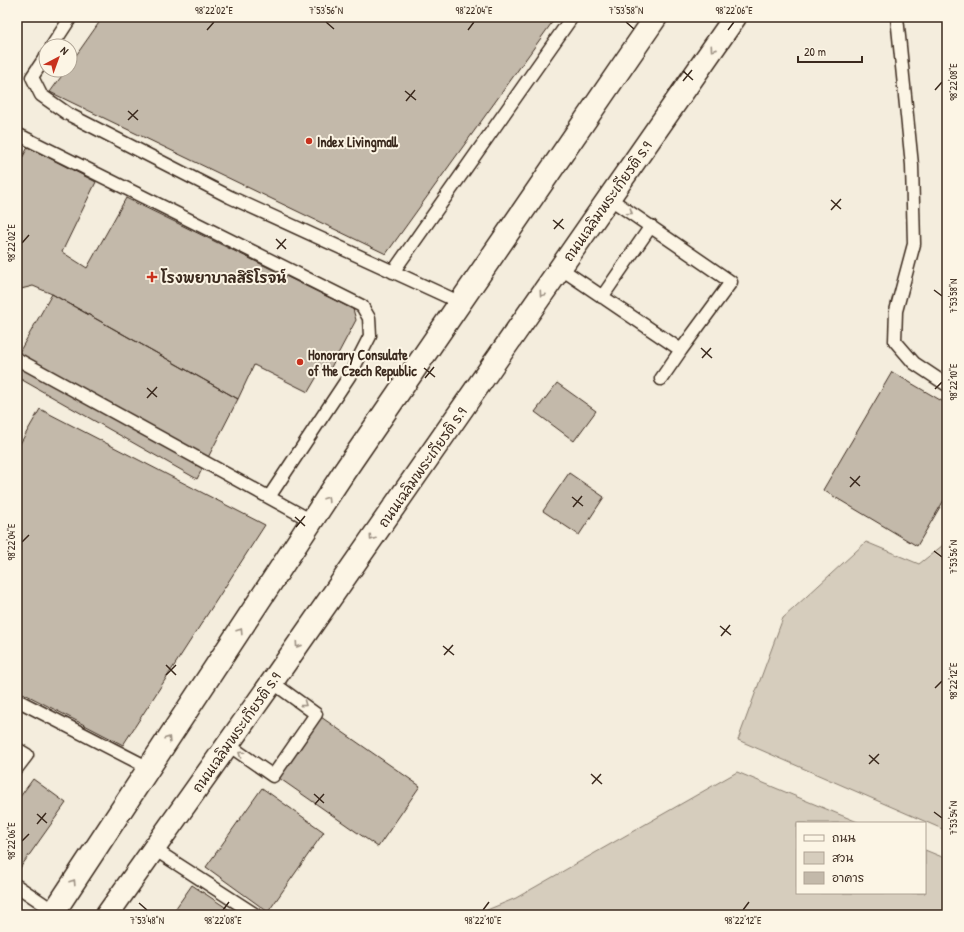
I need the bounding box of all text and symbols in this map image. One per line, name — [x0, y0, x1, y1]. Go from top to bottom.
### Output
text: 98°22'02"E — [195, 4, 234, 17]
text: 7°53'56"N — [309, 4, 343, 17]
text: 98°22'04"E — [456, 4, 493, 17]
text: 7°53'58"N — [609, 4, 643, 17]
text: 98°22'06"E — [715, 4, 753, 17]
north arrow — [38, 38, 78, 78]
scale bar — [798, 38, 862, 64]
text: N — [58, 43, 71, 58]
text: 20 m — [804, 43, 826, 60]
one-way arrow — [710, 45, 718, 52]
text: 98°22'08"E — [947, 63, 960, 101]
place label: Index Livingmall — [317, 132, 399, 153]
marker: Index Livingmall — [304, 136, 314, 146]
street label: ถนนเฉลิมพระเกียรติ ร.9 — [558, 137, 656, 265]
one-way arrow — [626, 207, 633, 215]
text: 98°22'02"E — [5, 223, 18, 262]
place label: โรงพยาบาลสิริโรจน์ — [160, 268, 287, 287]
marker: โรงพยาบาลสิริโรจน์ — [146, 271, 158, 283]
text: 7°53'58"N — [947, 279, 960, 313]
one-way arrow — [540, 289, 547, 296]
place label: Honorary Consulate of the Czech Republic — [308, 345, 417, 382]
marker: Honorary Consulate of the Czech Republic — [295, 357, 305, 367]
text: 98°22'10"E — [947, 363, 960, 400]
street label: ถนนเฉลิมพระเกียรติ ร.9 — [373, 403, 471, 531]
one-way arrow — [322, 496, 330, 503]
text: 98°22'04"E — [5, 523, 18, 561]
one-way arrow — [369, 534, 377, 541]
text: 7°53'56"N — [947, 540, 960, 574]
one-way arrow — [235, 628, 242, 635]
one-way arrow — [295, 641, 303, 648]
text: 98°22'12"E — [947, 662, 960, 700]
street label: ถนนเฉลิมพระเกียรติ ร.9 — [187, 668, 285, 796]
one-way arrow — [299, 700, 306, 707]
one-way arrow — [163, 736, 171, 743]
one-way arrow — [239, 752, 246, 759]
text: 7°53'54"N — [947, 801, 960, 835]
text: 98°22'06"E — [5, 822, 18, 860]
legend — [796, 822, 926, 894]
text: ถนน — [832, 829, 856, 846]
text: สวน — [832, 849, 853, 866]
text: อาคาร — [832, 869, 864, 886]
one-way arrow — [68, 880, 75, 887]
text: 7°53'48"N — [130, 914, 164, 927]
text: 98°22'08"E — [204, 914, 242, 927]
text: 98°22'10"E — [465, 914, 502, 927]
text: 98°22'12"E — [724, 914, 762, 927]

